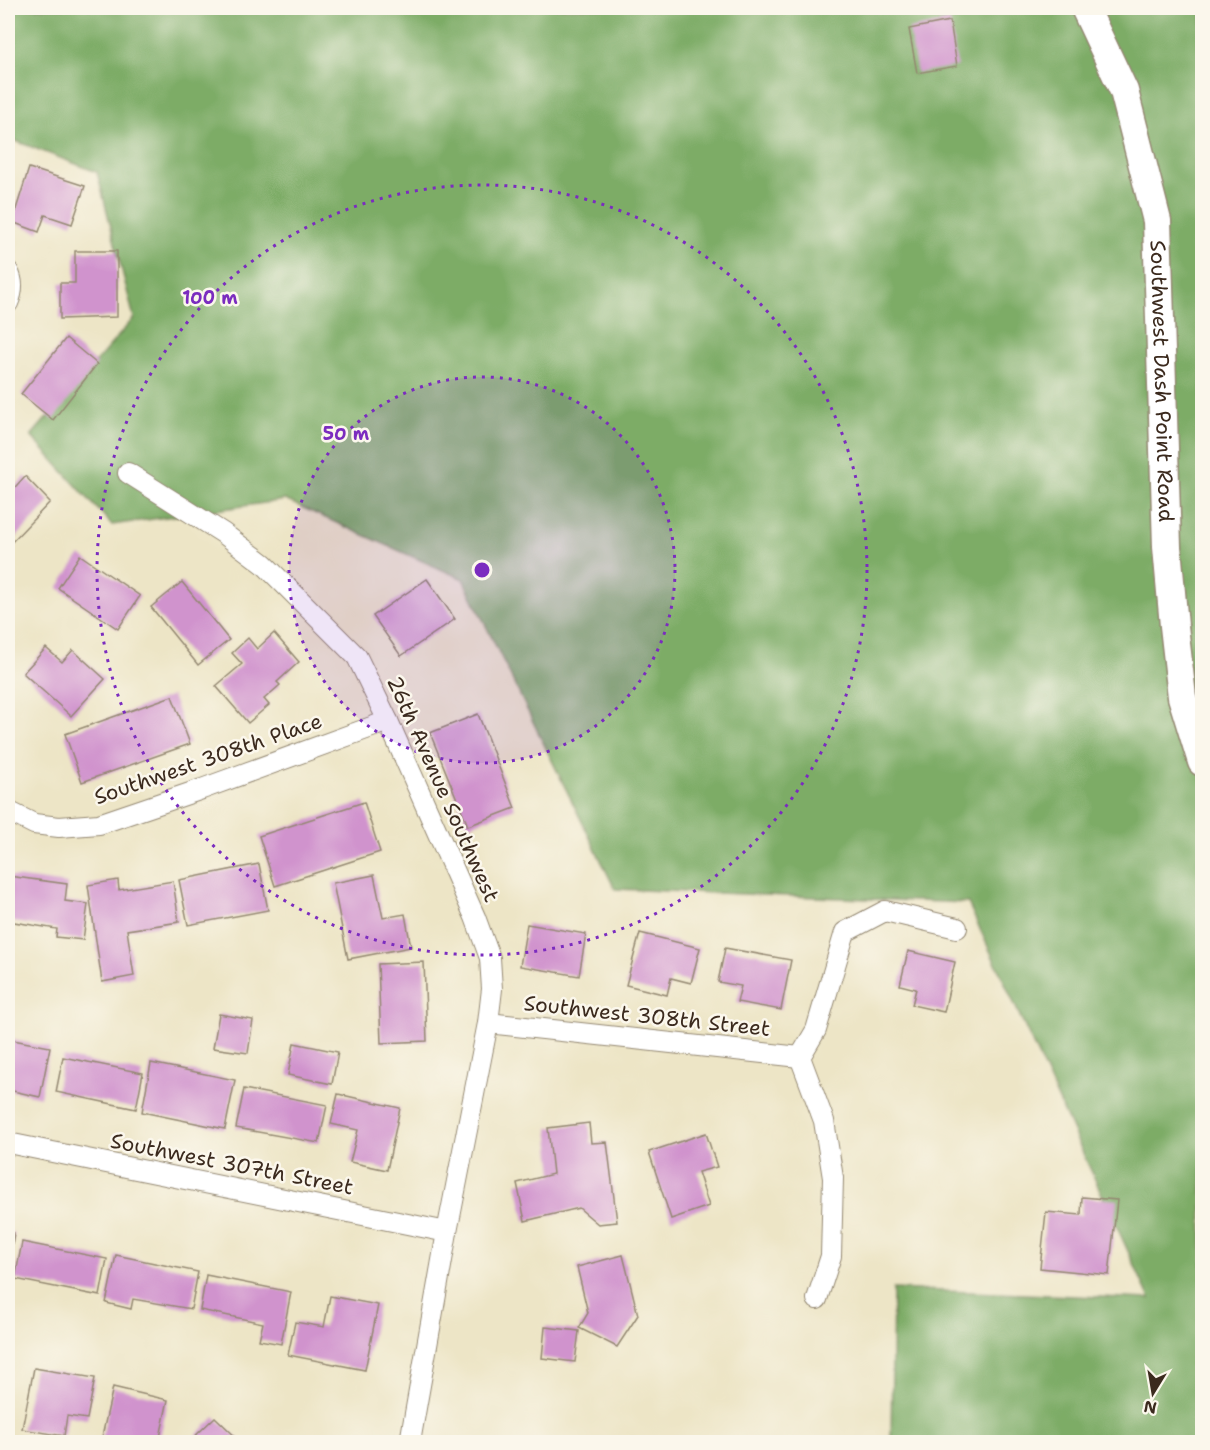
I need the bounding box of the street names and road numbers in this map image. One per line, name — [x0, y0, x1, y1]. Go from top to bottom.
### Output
street label: Southwest Dash Point Road — [1144, 240, 1180, 522]
street label: 26th Avenue Southwest — [380, 672, 506, 906]
street label: Southwest 308th Place — [90, 707, 326, 811]
street label: Southwest 308th Street — [522, 989, 772, 1043]
street label: Southwest 307th Street — [108, 1127, 356, 1201]

